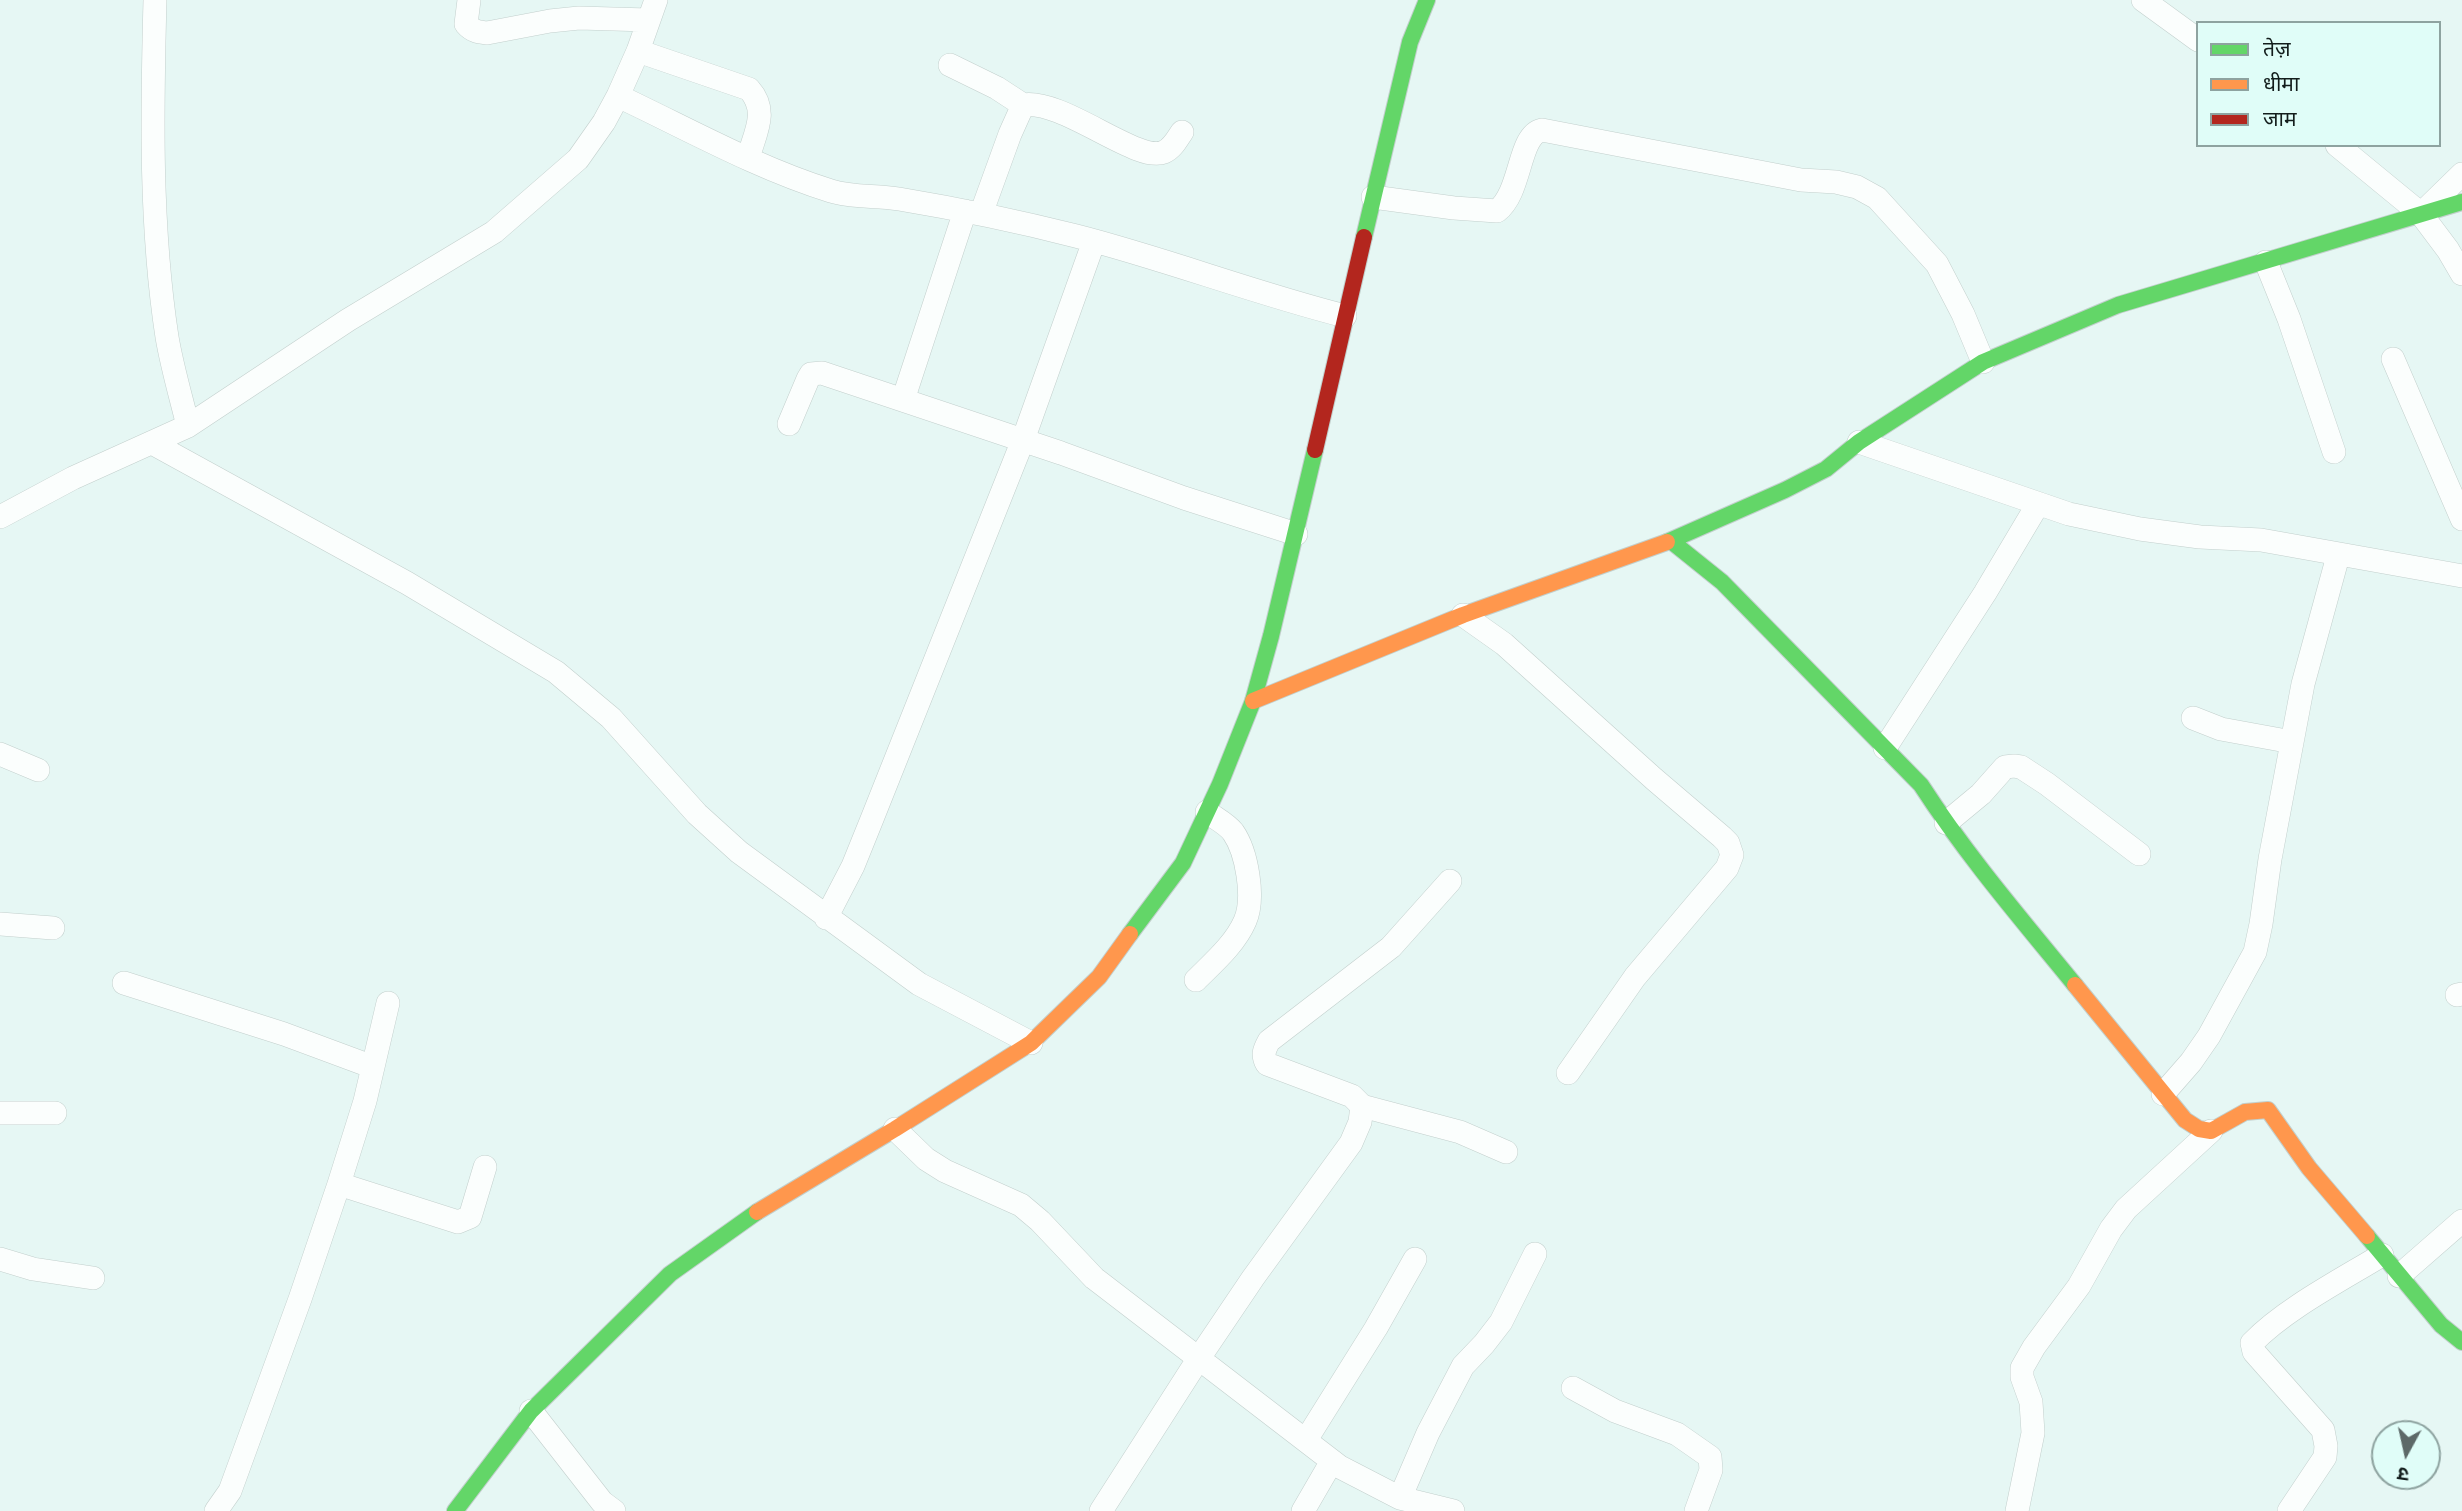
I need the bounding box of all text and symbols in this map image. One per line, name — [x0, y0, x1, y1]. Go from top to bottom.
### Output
legend — [2196, 21, 2441, 147]
text: तेज़ — [2263, 34, 2291, 64]
text: धीमा — [2263, 69, 2299, 99]
text: जाम — [2263, 104, 2297, 134]
north arrow — [2371, 1420, 2441, 1490]
text: उ — [2396, 1460, 2411, 1488]

